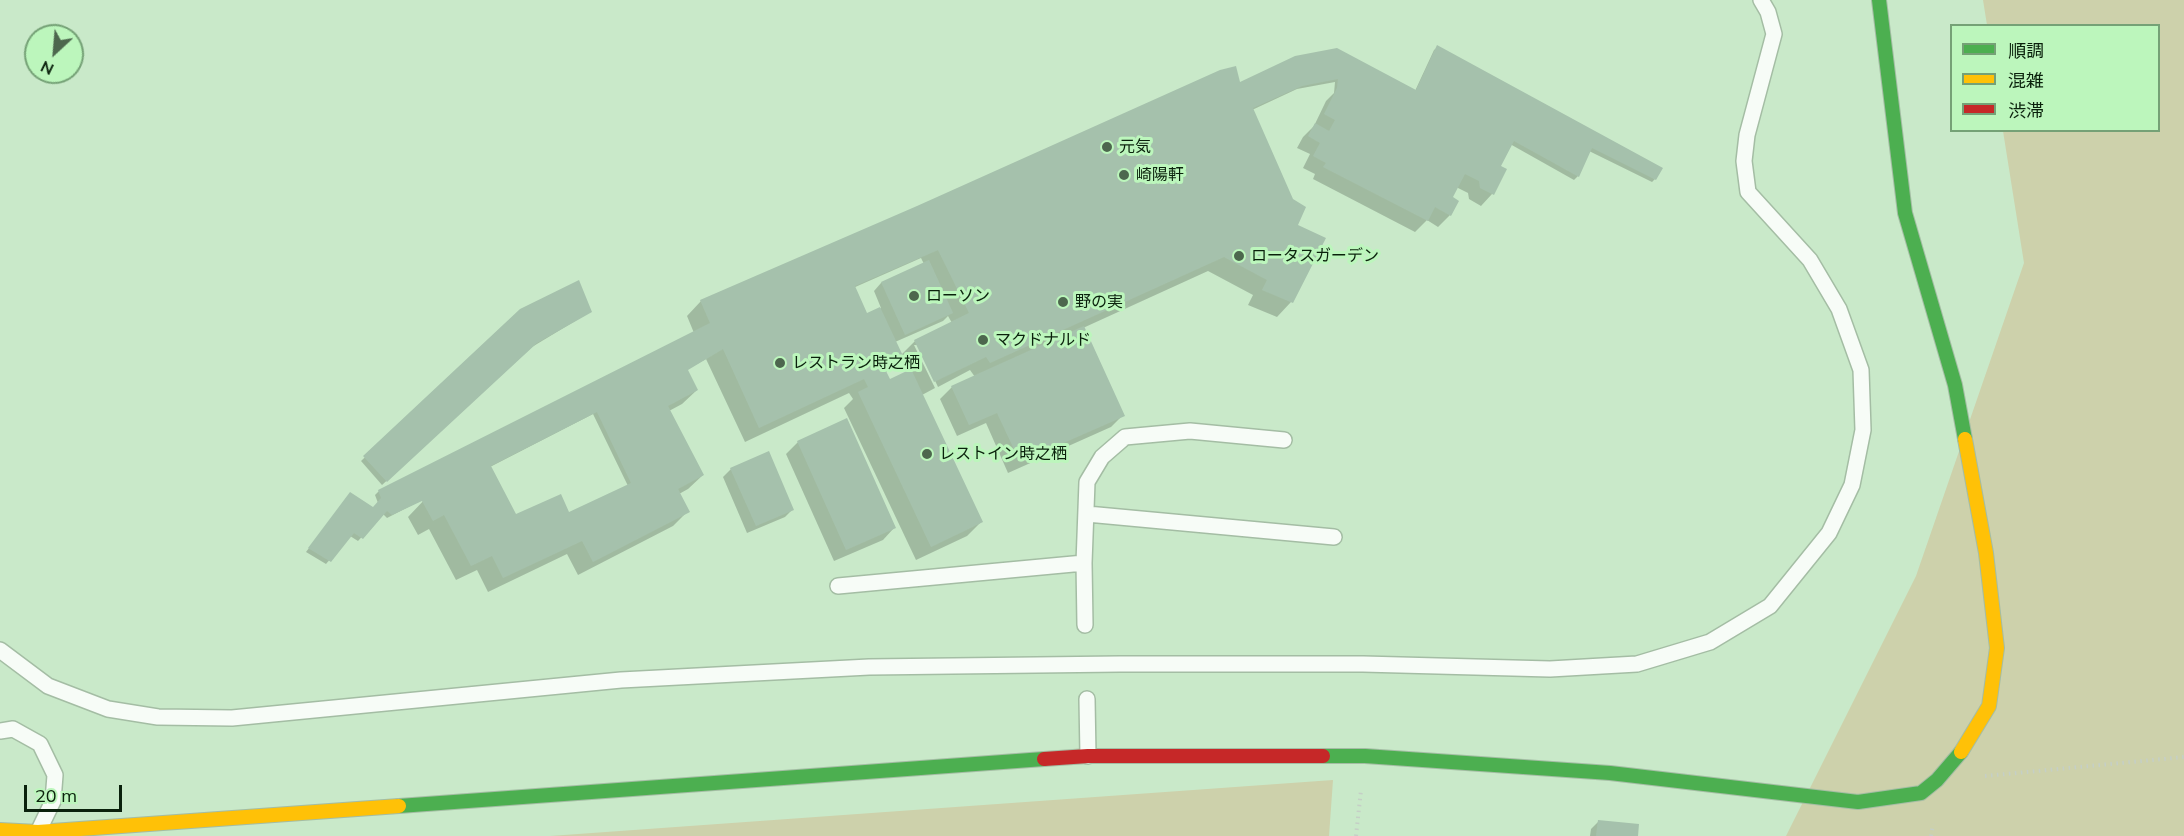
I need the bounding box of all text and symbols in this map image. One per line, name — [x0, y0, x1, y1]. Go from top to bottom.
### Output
north arrow — [24, 24, 84, 84]
legend — [1950, 24, 2160, 132]
text: 順調 — [2008, 39, 2044, 62]
text: N — [37, 57, 57, 80]
text: 混雑 — [2008, 69, 2044, 92]
text: 渋滞 — [2008, 99, 2044, 122]
place label: 元気 — [1119, 137, 1151, 157]
marker: 元気 — [1100, 140, 1114, 154]
place label: 崎陽軒 — [1136, 165, 1184, 185]
marker: 崎陽軒 — [1117, 168, 1131, 182]
place label: ロータスガーデン — [1251, 246, 1379, 266]
marker: ロータスガーデン — [1232, 249, 1246, 263]
place label: ローソン — [926, 286, 990, 306]
marker: ローソン — [907, 289, 921, 303]
place label: 野の実 — [1075, 292, 1123, 312]
marker: 野の実 — [1056, 295, 1070, 309]
place label: マクドナルド — [995, 330, 1091, 350]
marker: マクドナルド — [976, 333, 990, 347]
place label: レストラン時之栖 — [792, 353, 920, 373]
marker: レストラン時之栖 — [773, 356, 787, 370]
place label: レストイン時之栖 — [939, 444, 1067, 464]
marker: レストイン時之栖 — [920, 447, 934, 461]
scale bar — [27, 773, 124, 811]
text: 20 m — [35, 784, 77, 807]

